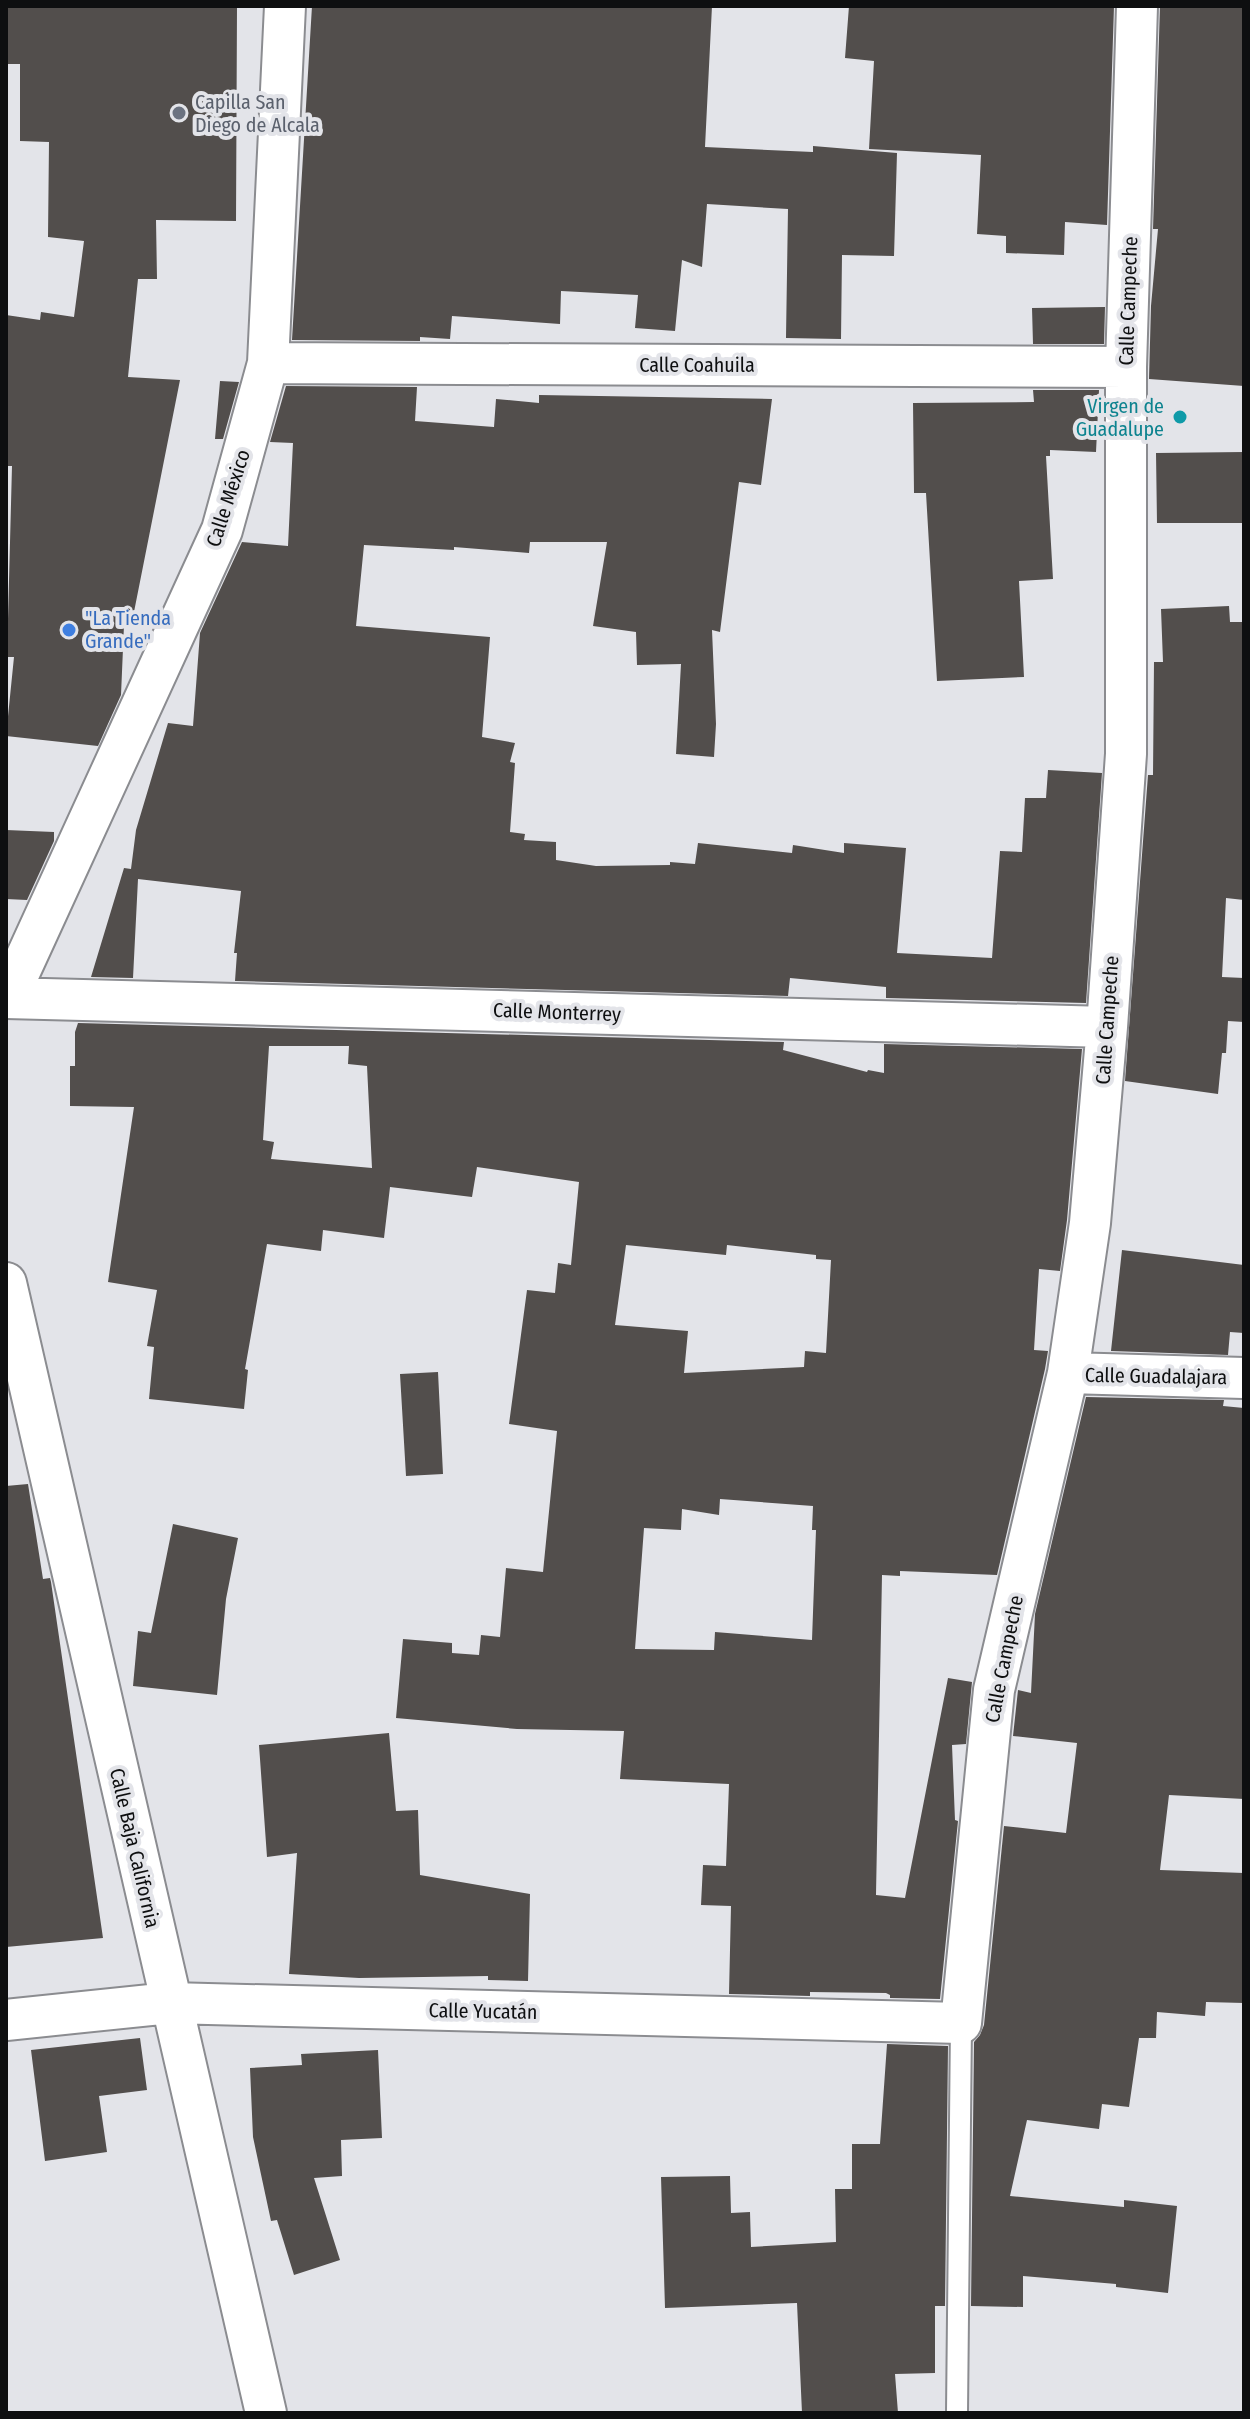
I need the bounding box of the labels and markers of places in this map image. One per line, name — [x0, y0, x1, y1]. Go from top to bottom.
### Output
place label: Capilla San Diego de Alcala — [195, 90, 320, 137]
marker: Capilla San Diego de Alcala — [170, 104, 188, 122]
place label: Virgen de Guadalupe — [1076, 394, 1164, 441]
marker: Virgen de Guadalupe — [1171, 408, 1189, 426]
place label: "La Tienda Grande" — [85, 606, 171, 653]
marker: "La Tienda Grande" — [60, 621, 78, 639]

